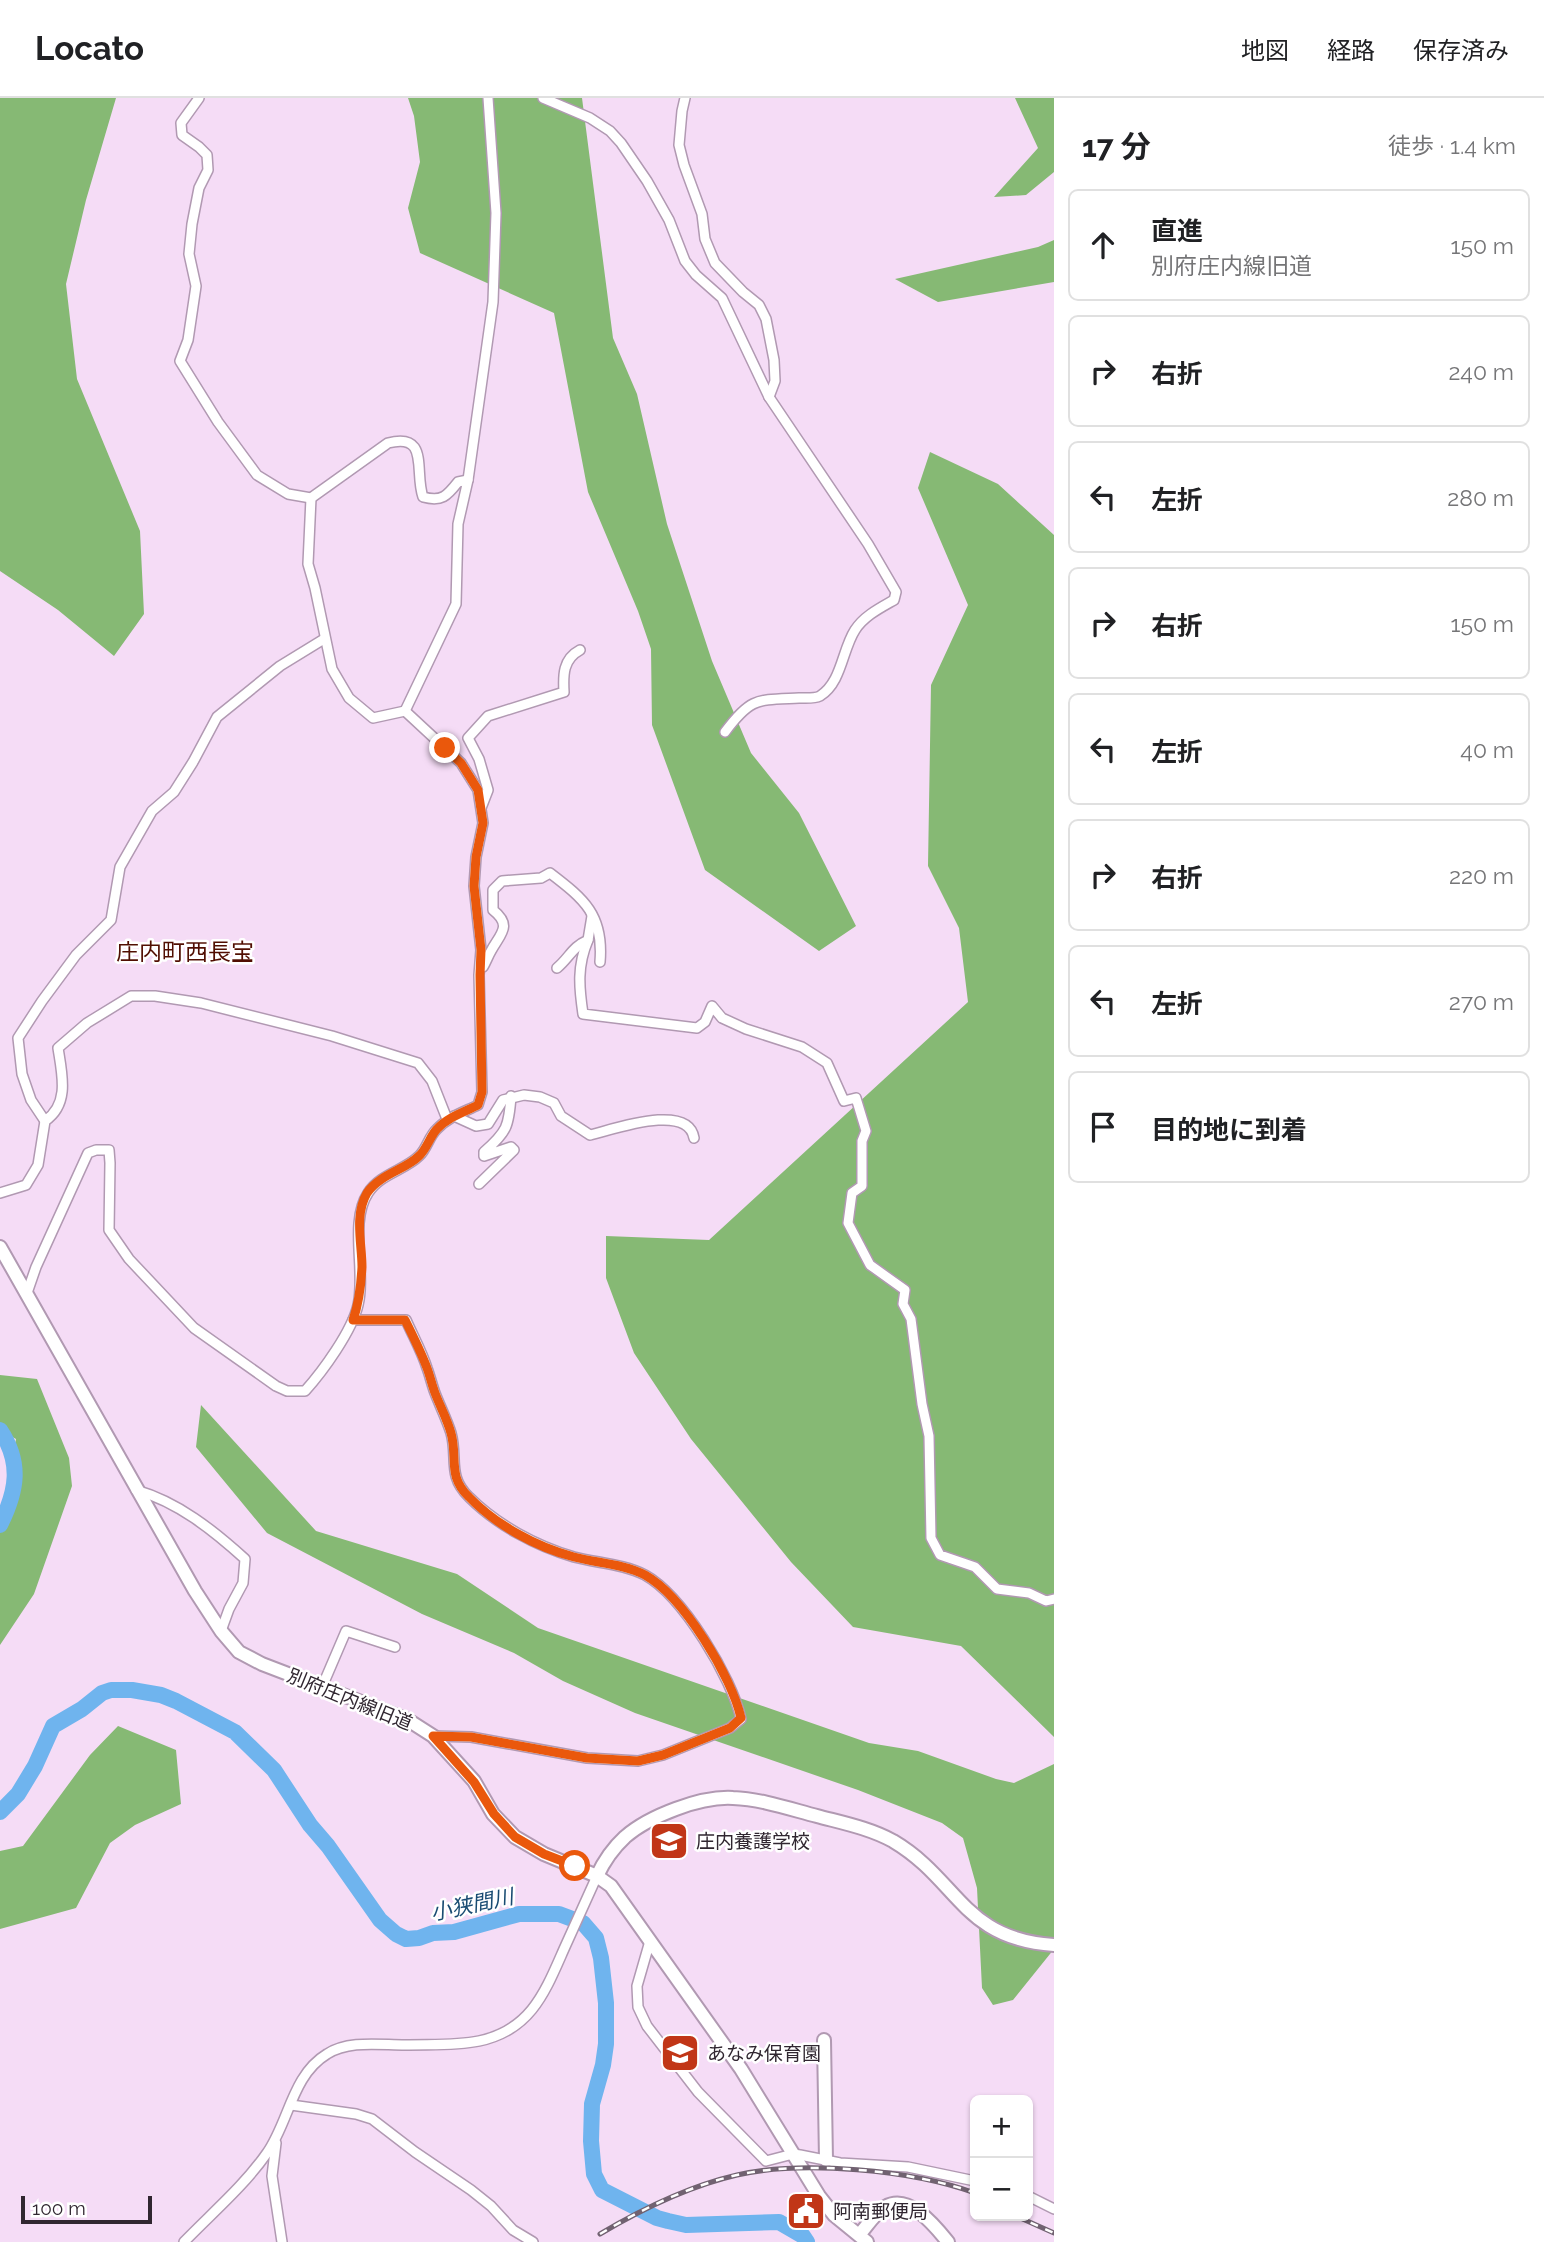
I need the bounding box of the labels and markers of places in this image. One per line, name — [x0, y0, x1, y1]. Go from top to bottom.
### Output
school or university icon: 庄内養護学校 — [648, 1820, 690, 1862]
place label: 庄内養護学校 — [696, 1830, 810, 1852]
school or university icon: あなみ保育園 — [659, 2032, 701, 2074]
place label: あなみ保育園 — [707, 2042, 821, 2064]
public building icon: 阿南郵便局 — [785, 2190, 827, 2232]
place label: 阿南郵便局 — [833, 2200, 928, 2222]

